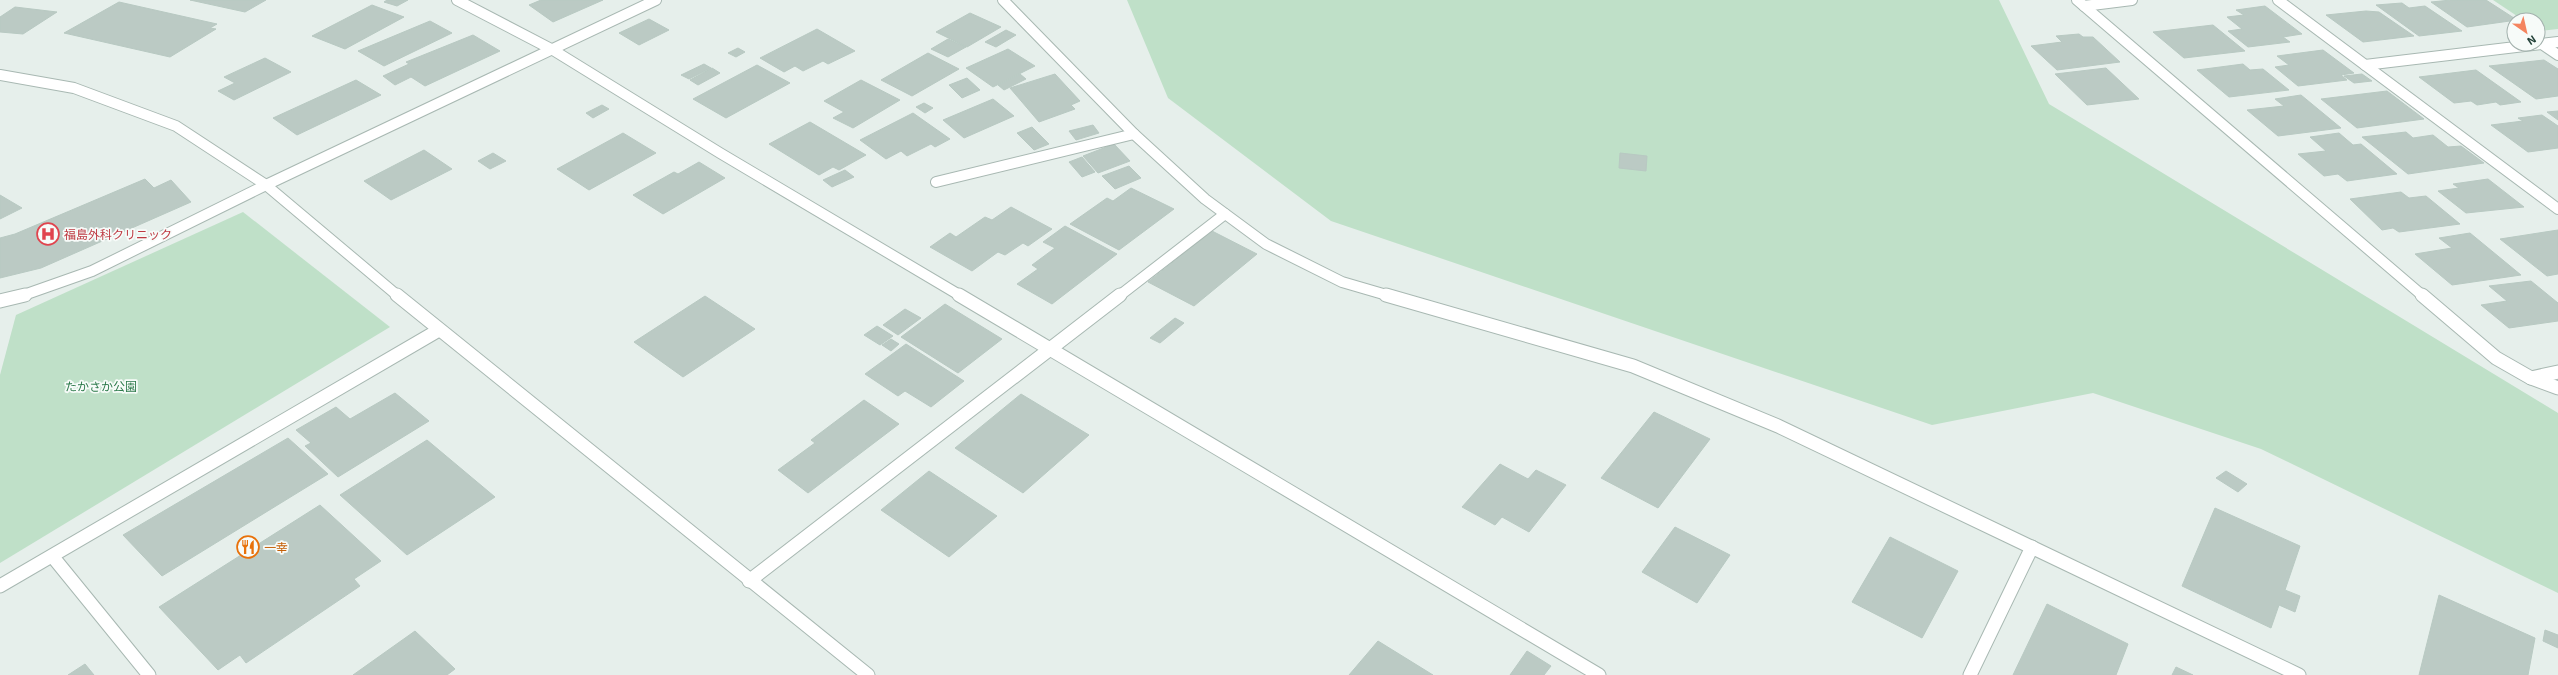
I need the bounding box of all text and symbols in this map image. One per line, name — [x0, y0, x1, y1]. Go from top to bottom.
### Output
north arrow — [2506, 12, 2546, 52]
text: N — [2525, 33, 2539, 48]
hospital icon: 福島外科クリニック — [35, 221, 61, 247]
place label: 福島外科クリニック — [64, 227, 172, 241]
park label: たかさか公園 — [65, 379, 137, 393]
restaurant icon: 一幸 — [235, 534, 261, 560]
place label: 一幸 — [264, 540, 288, 554]

